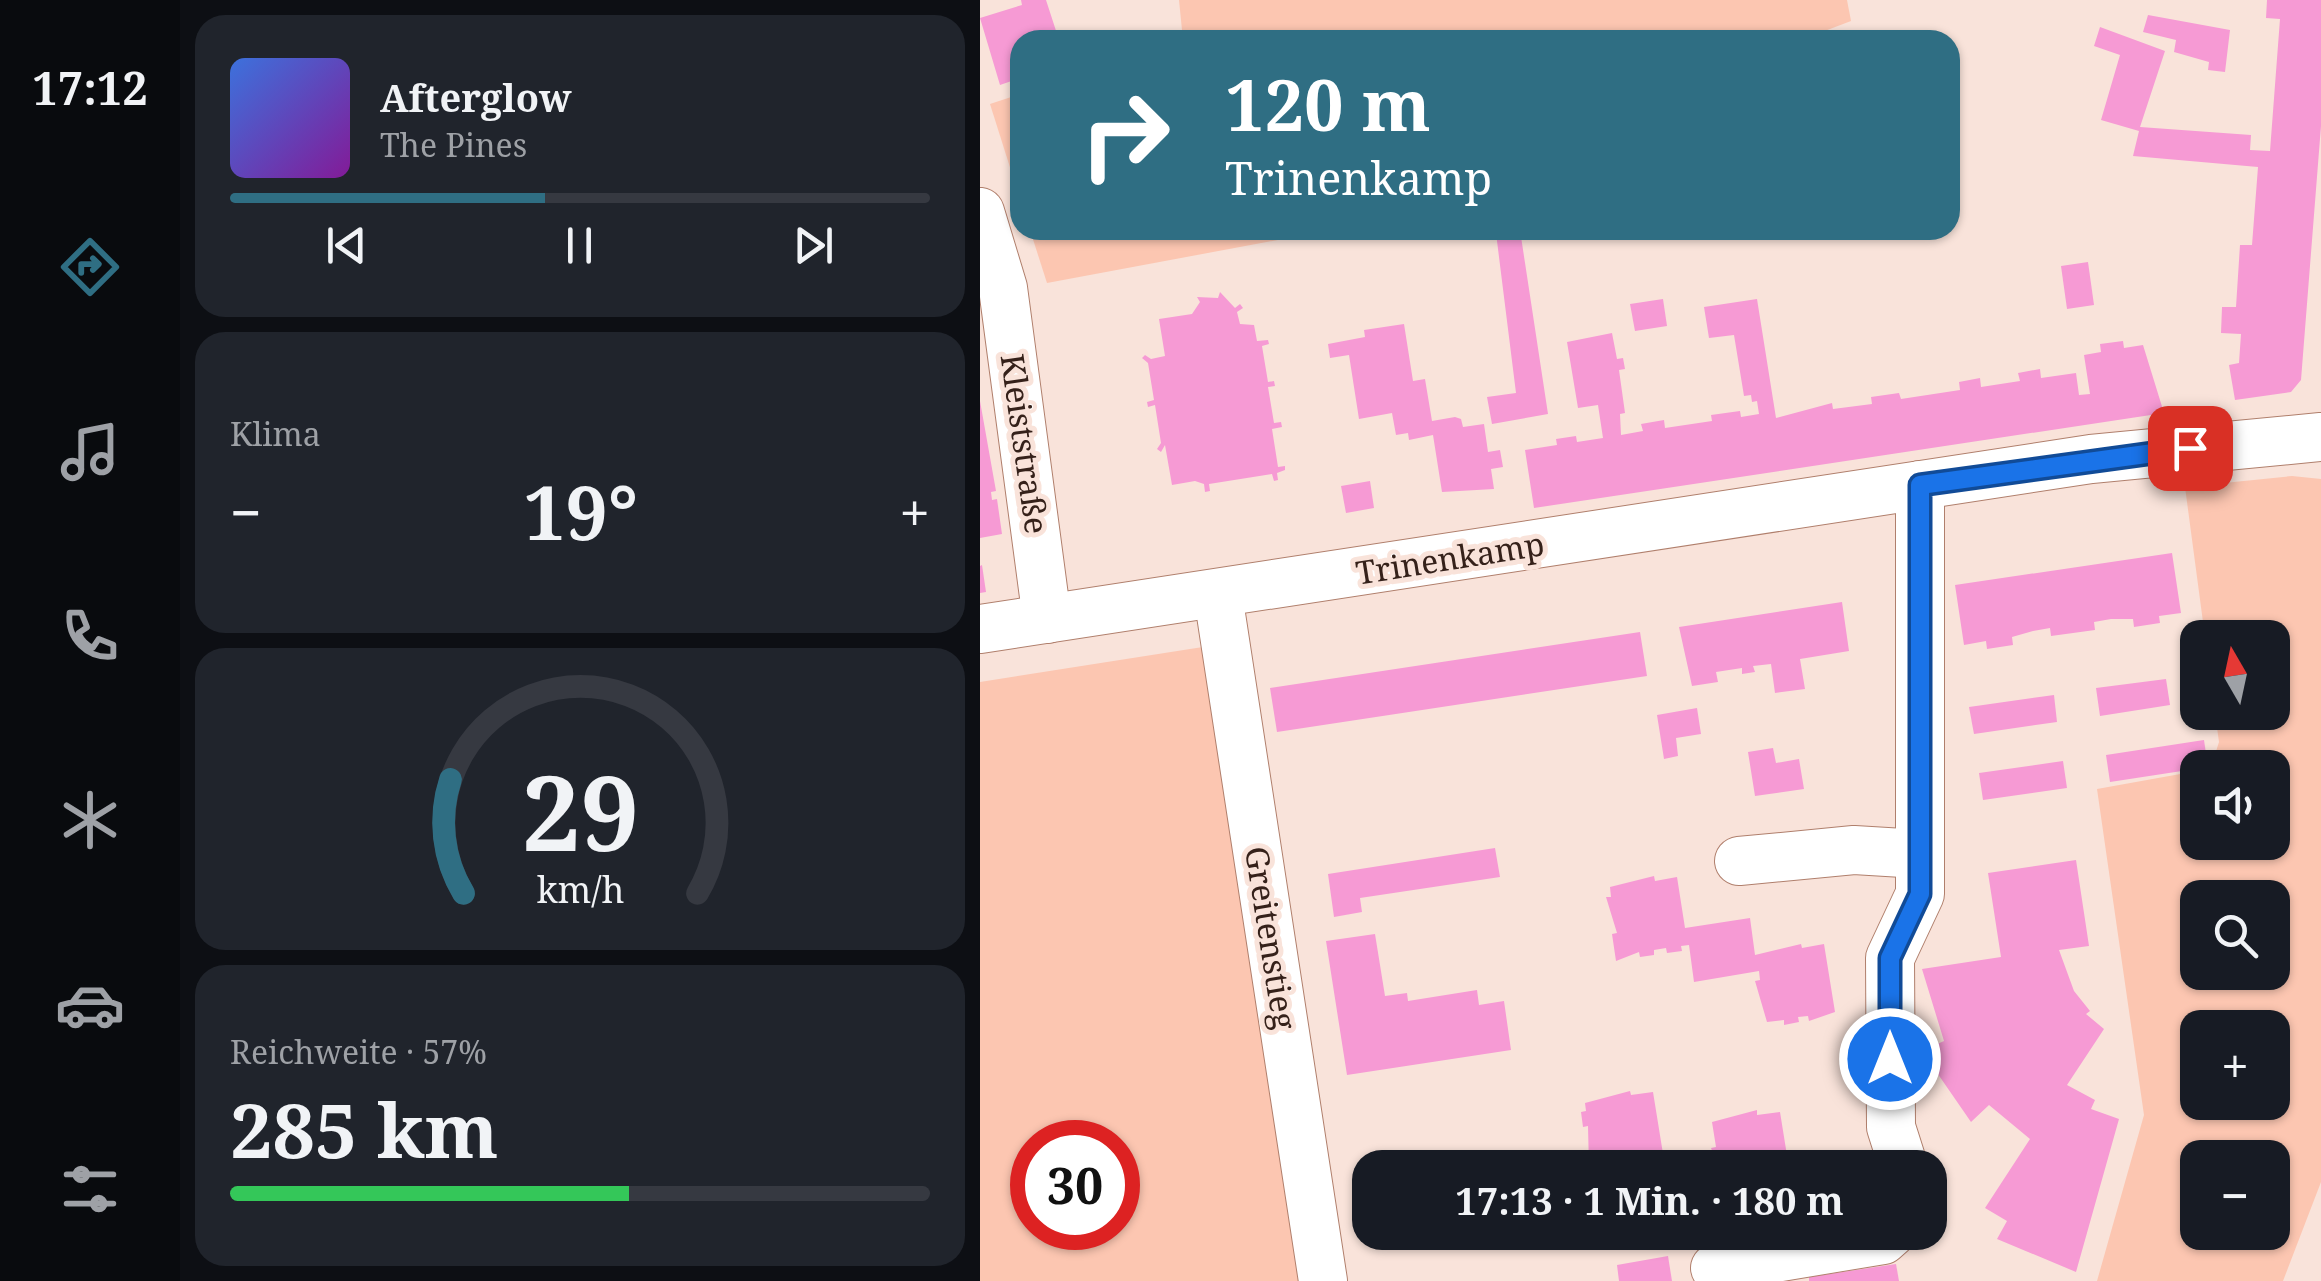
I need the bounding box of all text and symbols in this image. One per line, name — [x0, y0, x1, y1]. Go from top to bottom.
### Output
text: 120 m — [1225, 56, 1431, 152]
text: 17:12 — [32, 57, 148, 118]
icon: right — [1060, 70, 1190, 200]
text: Afterglow — [380, 71, 572, 123]
text: The Pines — [380, 123, 527, 166]
text: Trinenkamp — [1225, 147, 1492, 208]
icon: previous — [319, 218, 374, 273]
icon: pause — [552, 218, 607, 273]
icon: next — [786, 218, 841, 273]
icon: directions — [55, 232, 125, 302]
street label: Kleiststraße — [992, 351, 1059, 537]
pin — [2148, 406, 2233, 491]
text: Klima — [230, 412, 321, 455]
icon: music — [55, 417, 125, 487]
icon: arrive — [2163, 421, 2218, 476]
text: 19° — [523, 460, 638, 562]
text: − — [230, 474, 262, 549]
text: + — [899, 474, 930, 549]
street label: Trinenkamp — [1353, 521, 1547, 594]
icon: phone — [55, 601, 125, 671]
north arrow — [2180, 620, 2290, 730]
map controls — [2180, 620, 2290, 1250]
text: 29 — [521, 740, 639, 881]
button: sound — [2180, 750, 2290, 860]
icon: climate — [55, 785, 125, 855]
street label: Greitenstieg — [1236, 843, 1307, 1032]
text: km/h — [536, 865, 624, 913]
button: search — [2180, 880, 2290, 990]
icon: car — [55, 970, 125, 1040]
position arrow — [1838, 1007, 1942, 1111]
button: + — [2180, 1010, 2290, 1120]
text: Reichweite · 57% — [230, 1030, 487, 1073]
text: 285 km — [230, 1078, 498, 1180]
speed limit sign: 30 — [1010, 1120, 1140, 1250]
button: − — [2180, 1140, 2290, 1250]
icon: filters — [55, 1154, 125, 1224]
text: 17:13 · 1 Min. · 180 m — [1455, 1174, 1844, 1226]

